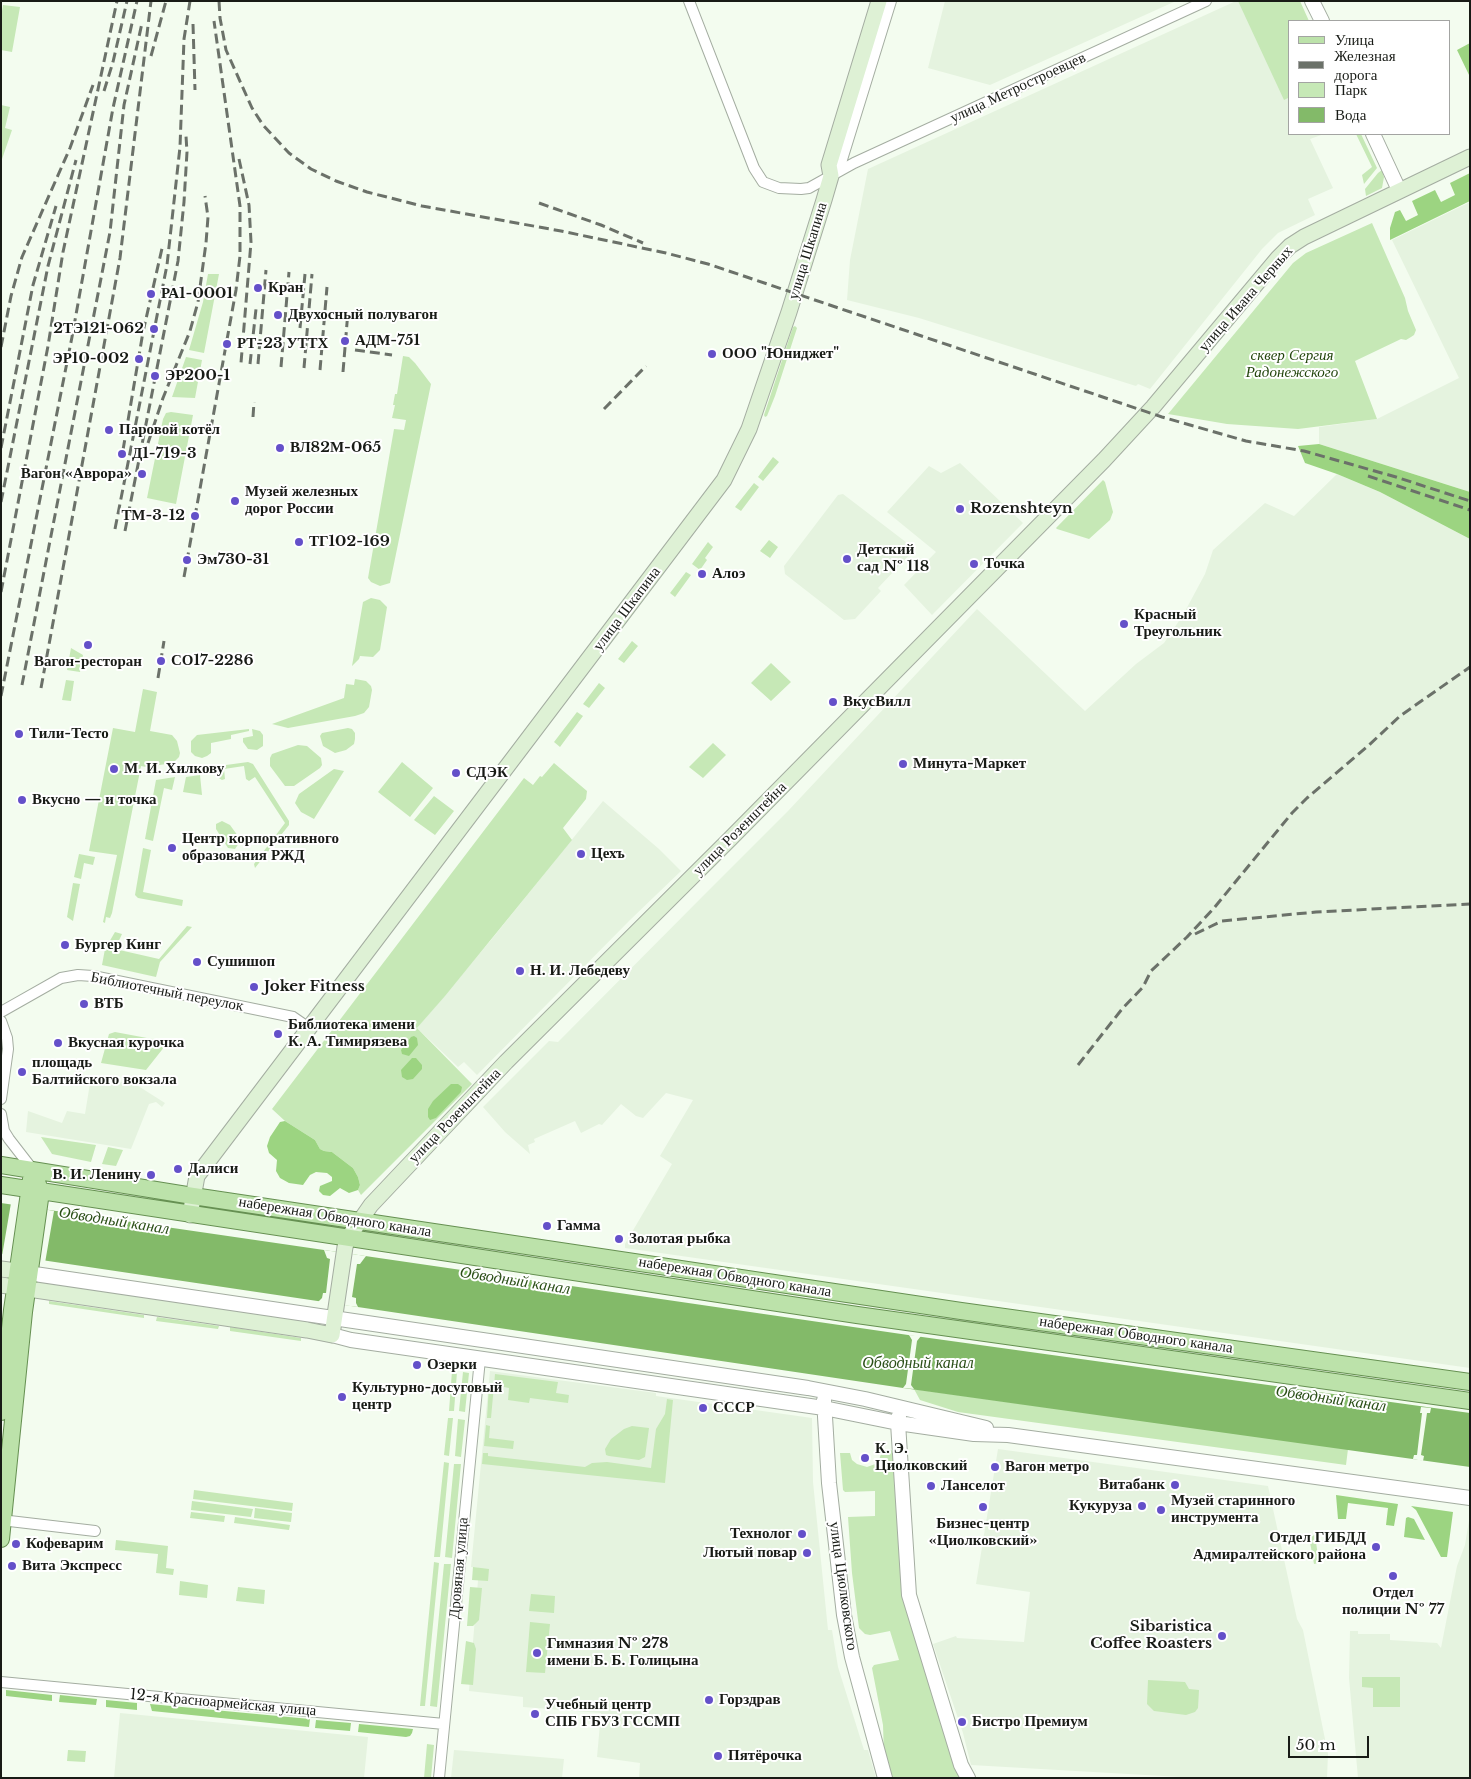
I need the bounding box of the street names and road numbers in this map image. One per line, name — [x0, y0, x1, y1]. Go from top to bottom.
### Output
street label: улица Метростроевцев — [947, 49, 1089, 127]
street label: улица Шкапина — [785, 200, 831, 302]
street label: улица Ивана Черных — [1195, 242, 1297, 356]
street label: улица Шкапина — [590, 563, 664, 655]
street label: улица Розенштейна — [689, 778, 791, 880]
street label: Библиотечный переулок — [89, 968, 245, 1016]
street label: улица Розенштейна — [405, 1065, 505, 1167]
street label: набережная Обводного канала — [237, 1193, 433, 1241]
street label: набережная Обводного канала — [637, 1253, 833, 1301]
street label: набережная Обводного канала — [1038, 1313, 1234, 1357]
street label: Дровяная улица — [446, 1516, 472, 1620]
street label: улица Циолковского — [825, 1520, 861, 1652]
street label: 12-я Красноармейская улица — [129, 1686, 317, 1720]

